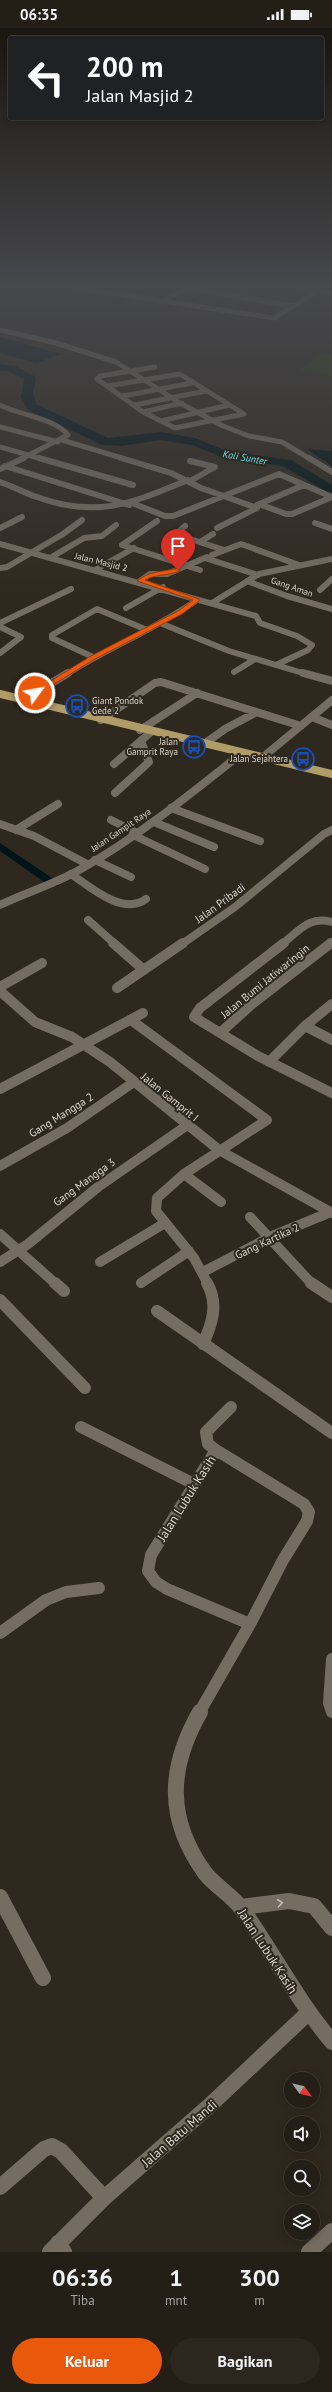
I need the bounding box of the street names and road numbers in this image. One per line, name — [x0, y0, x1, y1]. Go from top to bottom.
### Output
street label: Jalan Masjid 2 — [73, 549, 129, 573]
street label: Gang Aman — [270, 574, 315, 599]
street label: Jalan Gampit Raya — [88, 805, 153, 854]
street label: Jalan Pribadi — [191, 880, 248, 927]
street label: Jalan Bumi Jatiwaringin — [217, 941, 312, 1022]
street label: Jalan Gamprit I — [138, 1069, 202, 1124]
street label: Gang Mangga 2 — [26, 1090, 96, 1140]
street label: Gang Mangga 3 — [50, 1155, 118, 1209]
street label: Gang Kartika 2 — [233, 1220, 301, 1262]
street label: Jalan Lubuk Kasih — [153, 1452, 220, 1545]
street label: Jalan Lubuk Kasih — [233, 1905, 301, 1997]
street label: Jalan Batu Mandi — [137, 2096, 220, 2171]

